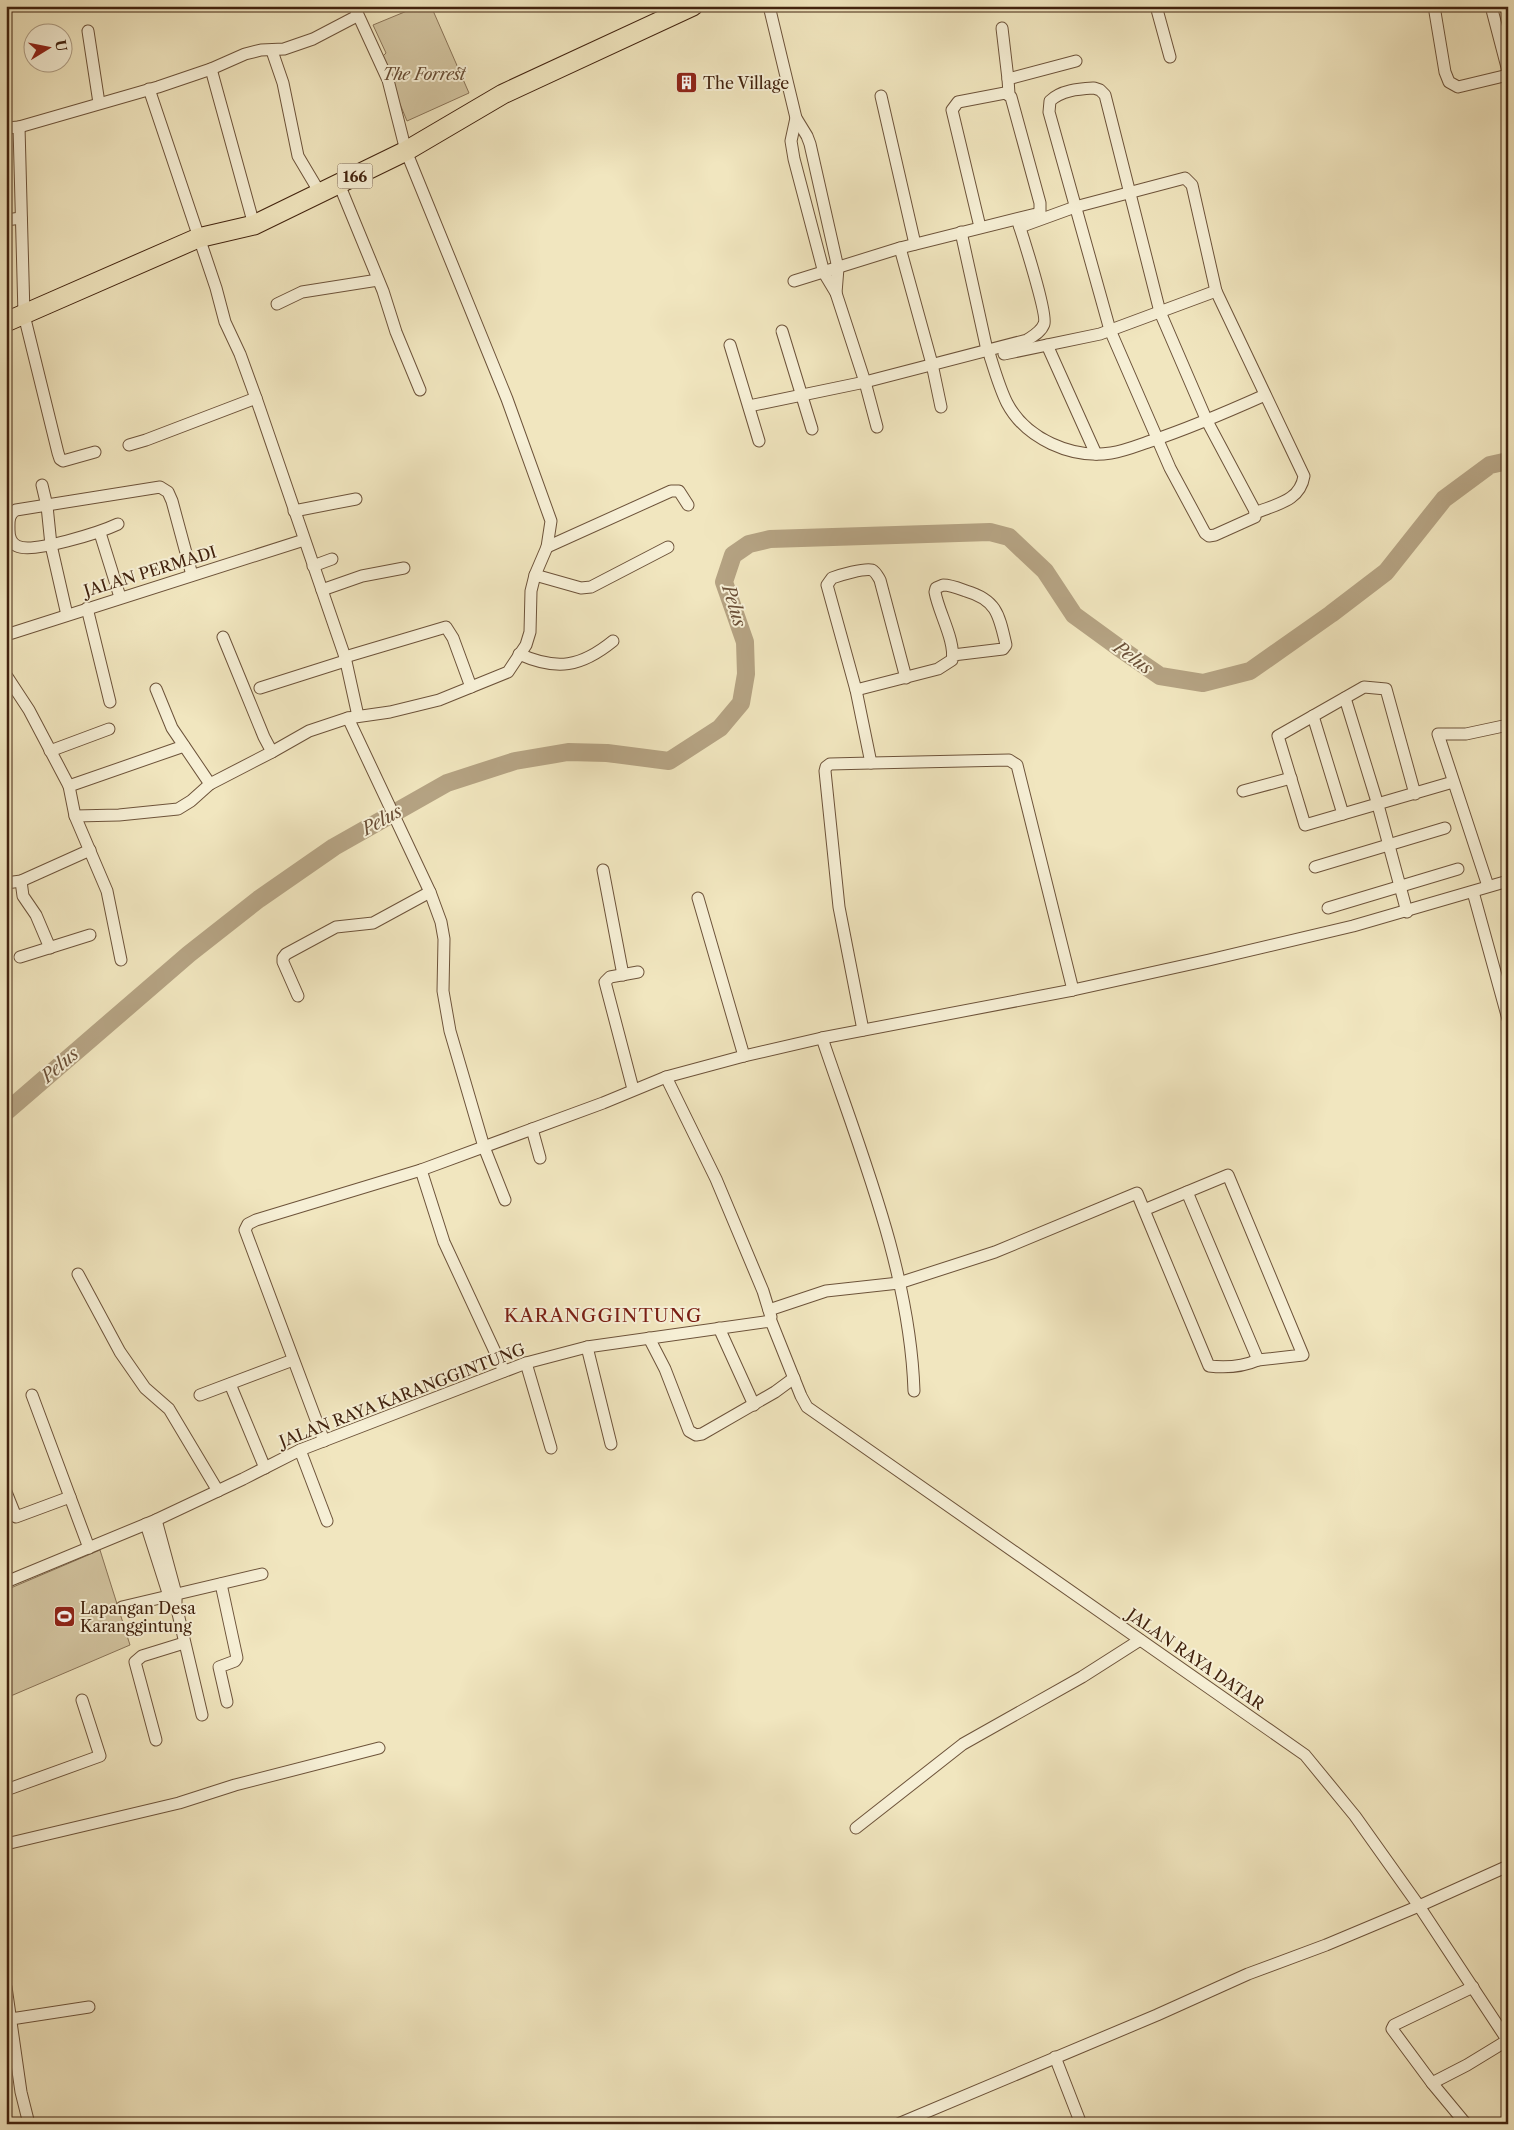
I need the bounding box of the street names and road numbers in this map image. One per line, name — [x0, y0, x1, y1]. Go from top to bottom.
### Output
road number: 166 — [338, 164, 372, 188]
street label: JALAN PERMADI — [78, 541, 219, 602]
street label: JALAN RAYA KARANGGINTUNG — [273, 1339, 528, 1452]
street label: JALAN RAYA DATAR — [1121, 1602, 1270, 1715]

